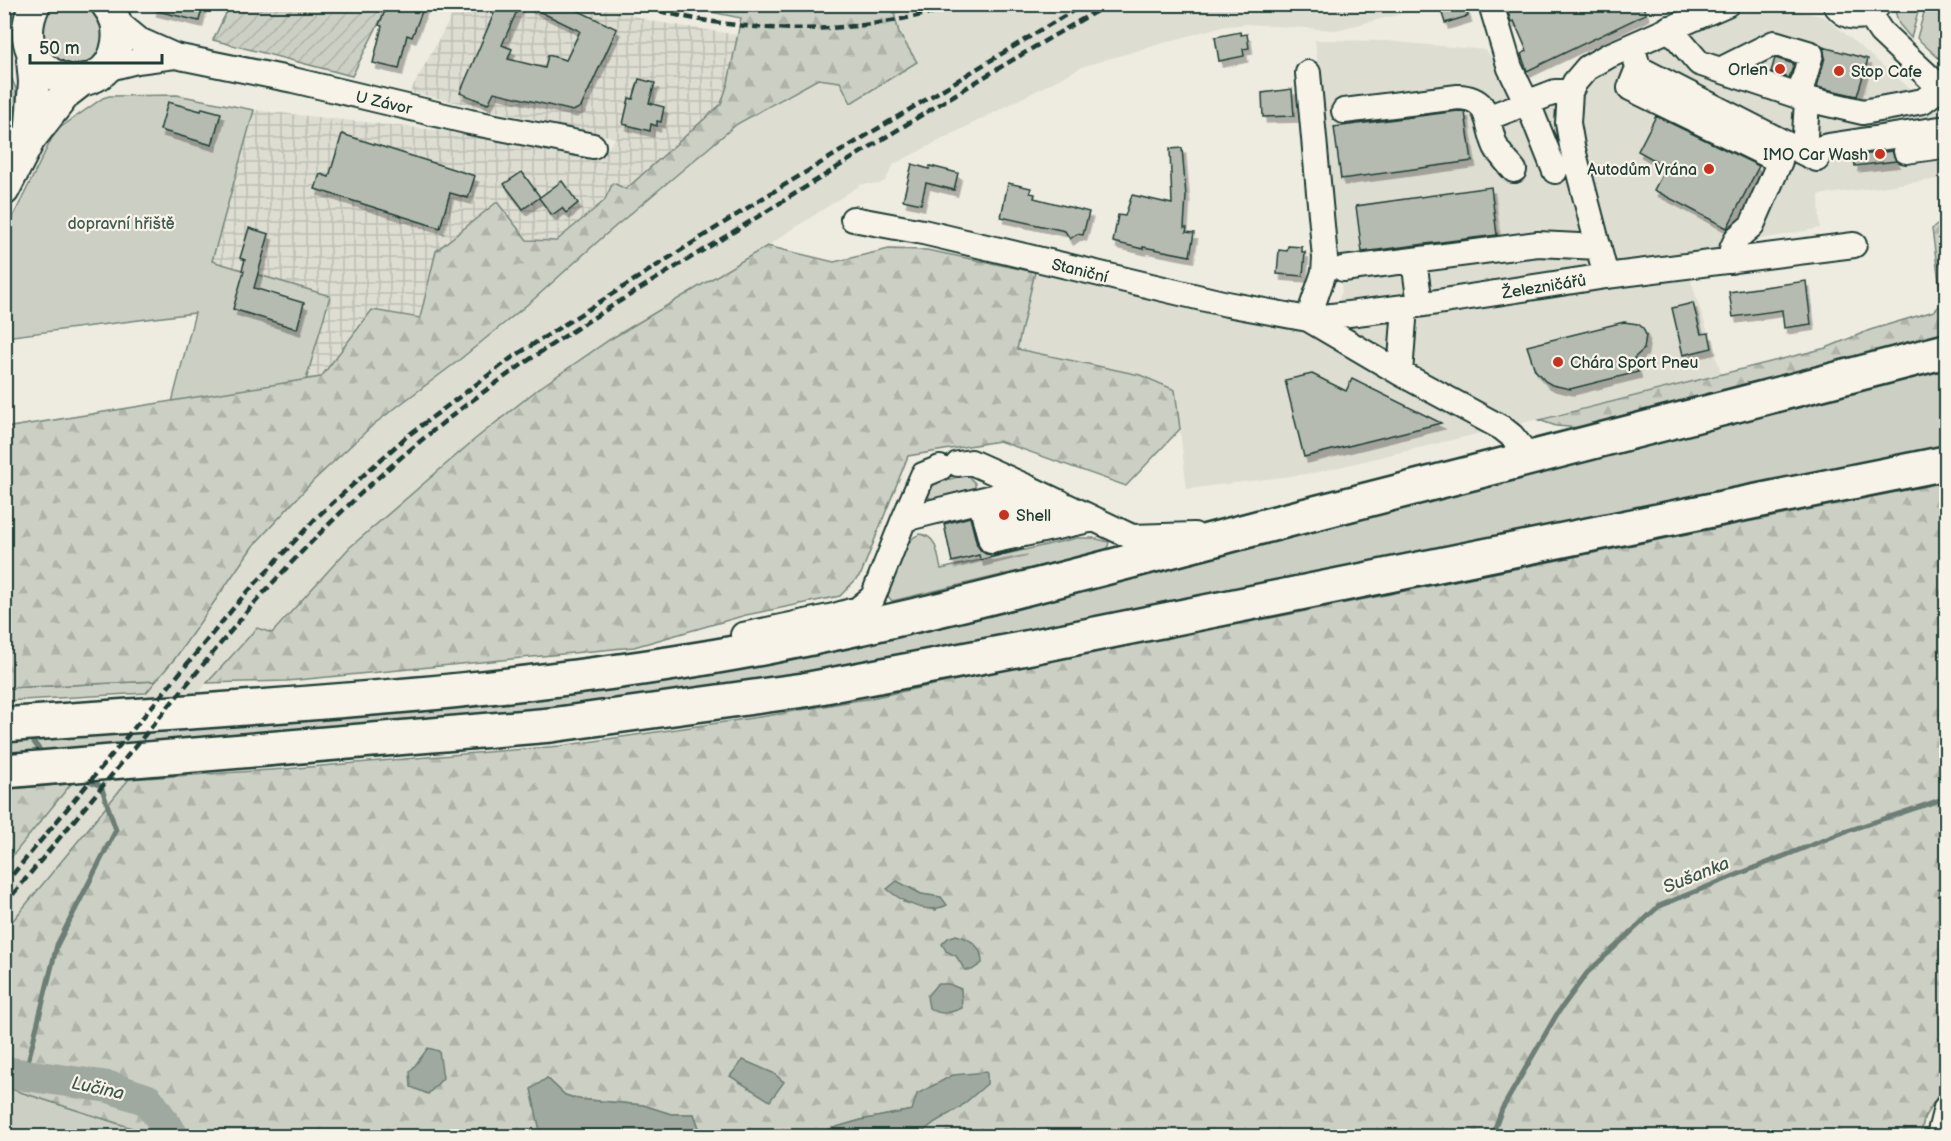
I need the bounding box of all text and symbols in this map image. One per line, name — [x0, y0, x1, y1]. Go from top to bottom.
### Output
scale bar — [30, 27, 162, 65]
text: 50 m — [39, 38, 80, 59]
place label: Orlen — [1728, 61, 1768, 80]
marker: Orlen — [1773, 62, 1787, 76]
place label: Stop Cafe — [1851, 63, 1923, 82]
marker: Stop Cafe — [1832, 64, 1846, 78]
street label: U Závor — [354, 88, 414, 119]
place label: IMO Car Wash — [1763, 146, 1868, 165]
marker: IMO Car Wash — [1873, 147, 1887, 161]
place label: Autodům Vrána — [1587, 161, 1697, 180]
marker: Autodům Vrána — [1702, 162, 1716, 176]
park label: dopravní hřiště — [67, 215, 175, 234]
street label: Staniční — [1050, 255, 1110, 288]
street label: Železničářů — [1500, 269, 1588, 304]
place label: Chára Sport Pneu — [1570, 354, 1699, 373]
marker: Chára Sport Pneu — [1551, 355, 1565, 369]
place label: Shell — [1016, 507, 1051, 526]
marker: Shell — [997, 508, 1011, 522]
water label: Sušanka — [1660, 853, 1732, 898]
water label: Lučina — [70, 1073, 126, 1104]

